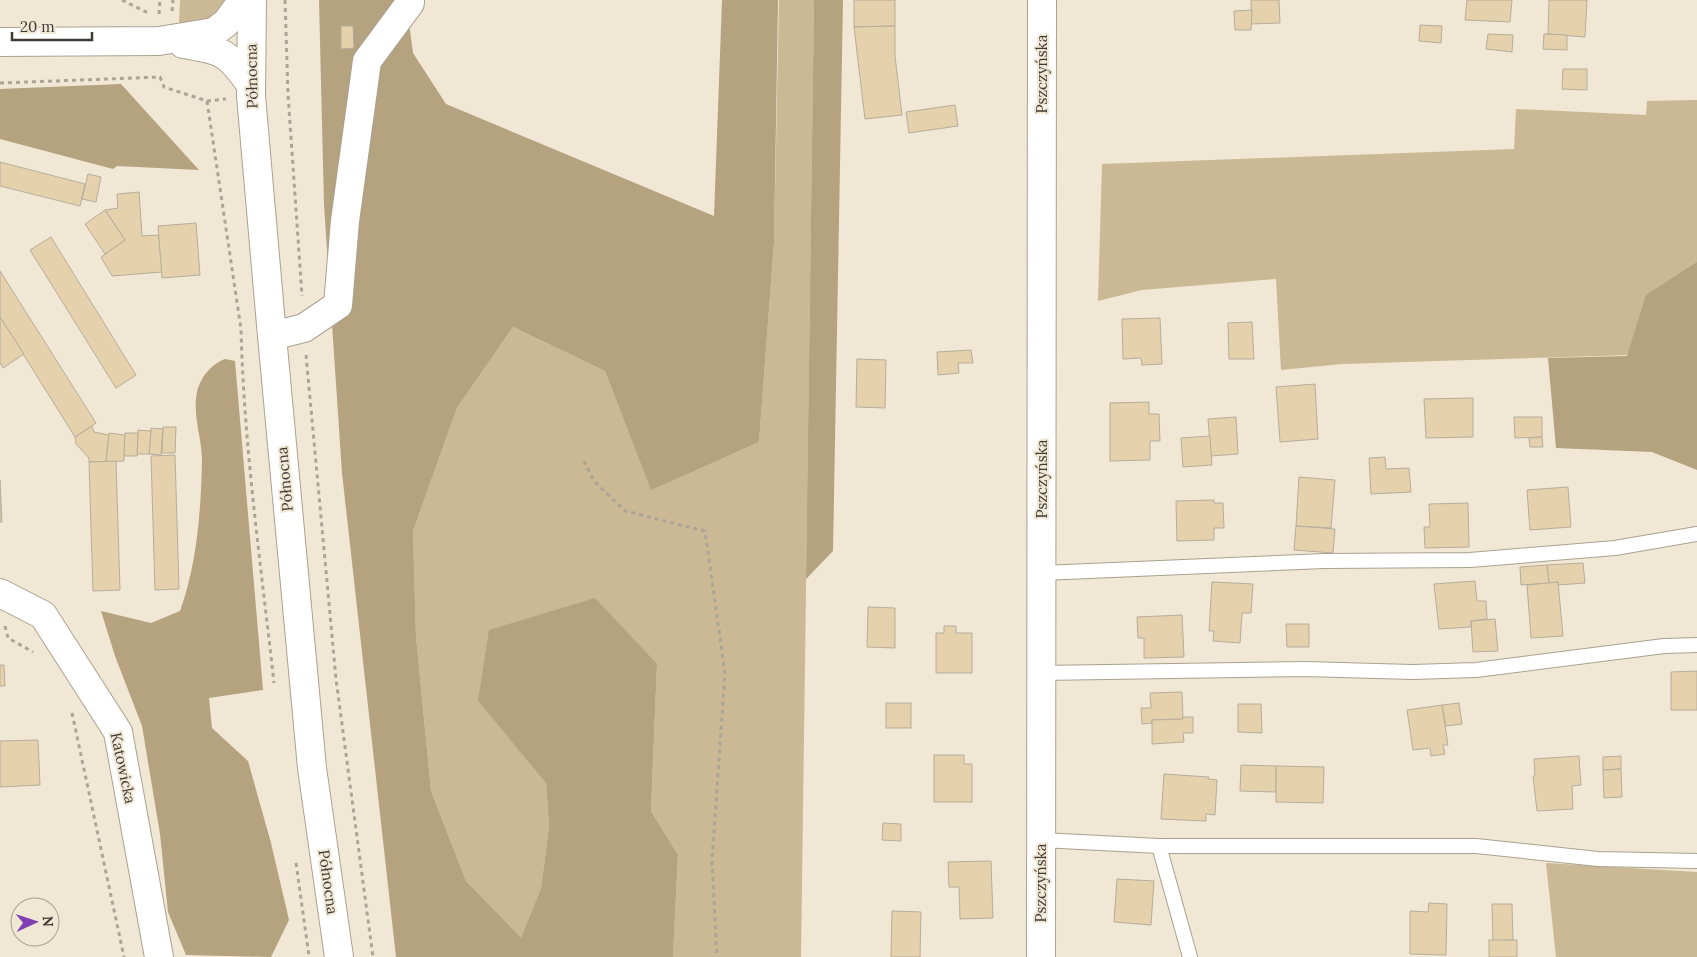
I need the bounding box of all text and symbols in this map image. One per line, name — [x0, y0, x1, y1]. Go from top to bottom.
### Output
scale bar — [12, 10, 92, 42]
text: 20 m — [20, 17, 55, 36]
street label: Pszczyńska — [1032, 34, 1051, 113]
street label: Północna — [241, 43, 262, 109]
street label: Pszczyńska — [1032, 439, 1051, 518]
street label: Północna — [272, 446, 297, 512]
street label: Katowicka — [107, 731, 140, 805]
street label: Pszczyńska — [1031, 843, 1050, 922]
street label: Północna — [315, 848, 342, 916]
north arrow — [10, 897, 60, 947]
text: N — [39, 915, 57, 927]

